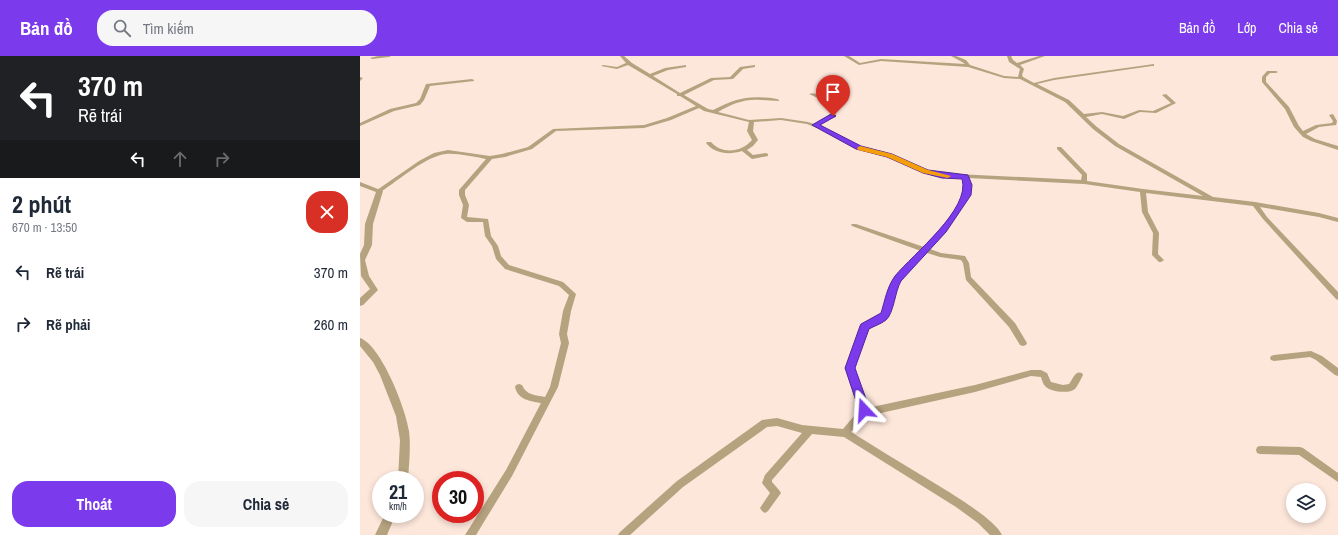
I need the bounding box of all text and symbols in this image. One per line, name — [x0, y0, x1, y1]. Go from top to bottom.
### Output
search box — [97, 10, 377, 46]
text: Bản đồ — [20, 15, 73, 41]
icon: search — [111, 17, 133, 39]
text: Tìm kiếm — [143, 18, 194, 39]
text: Bản đồ — [1179, 19, 1215, 37]
text: Lớp — [1237, 19, 1256, 37]
text: Chia sẻ — [1278, 19, 1318, 37]
text: 370 m — [78, 67, 143, 105]
icon: left — [12, 72, 64, 124]
pin — [816, 75, 850, 116]
icon: arrive — [822, 81, 844, 103]
text: Rẽ trái — [78, 103, 122, 128]
icon: left — [127, 148, 149, 170]
icon: ahead — [169, 148, 191, 170]
icon: right — [211, 148, 233, 170]
text: 2 phút — [12, 188, 71, 220]
button: close — [306, 191, 348, 233]
text: 670 m · 13:50 — [12, 219, 77, 236]
icon: left — [12, 261, 34, 283]
text: Rẽ trái — [46, 262, 84, 283]
text: 370 m — [314, 262, 348, 283]
icon: right — [12, 313, 34, 335]
text: Rẽ phải — [46, 314, 90, 335]
text: 260 m — [314, 314, 348, 335]
position arrow — [843, 389, 885, 431]
speed limit sign: 30 — [432, 471, 484, 523]
text: 21 — [389, 478, 407, 505]
button: Thoát — [12, 481, 176, 527]
button: Chia sẻ — [184, 481, 348, 527]
map controls — [1286, 483, 1326, 523]
button: layers — [1286, 483, 1326, 523]
text: km/h — [389, 500, 407, 513]

